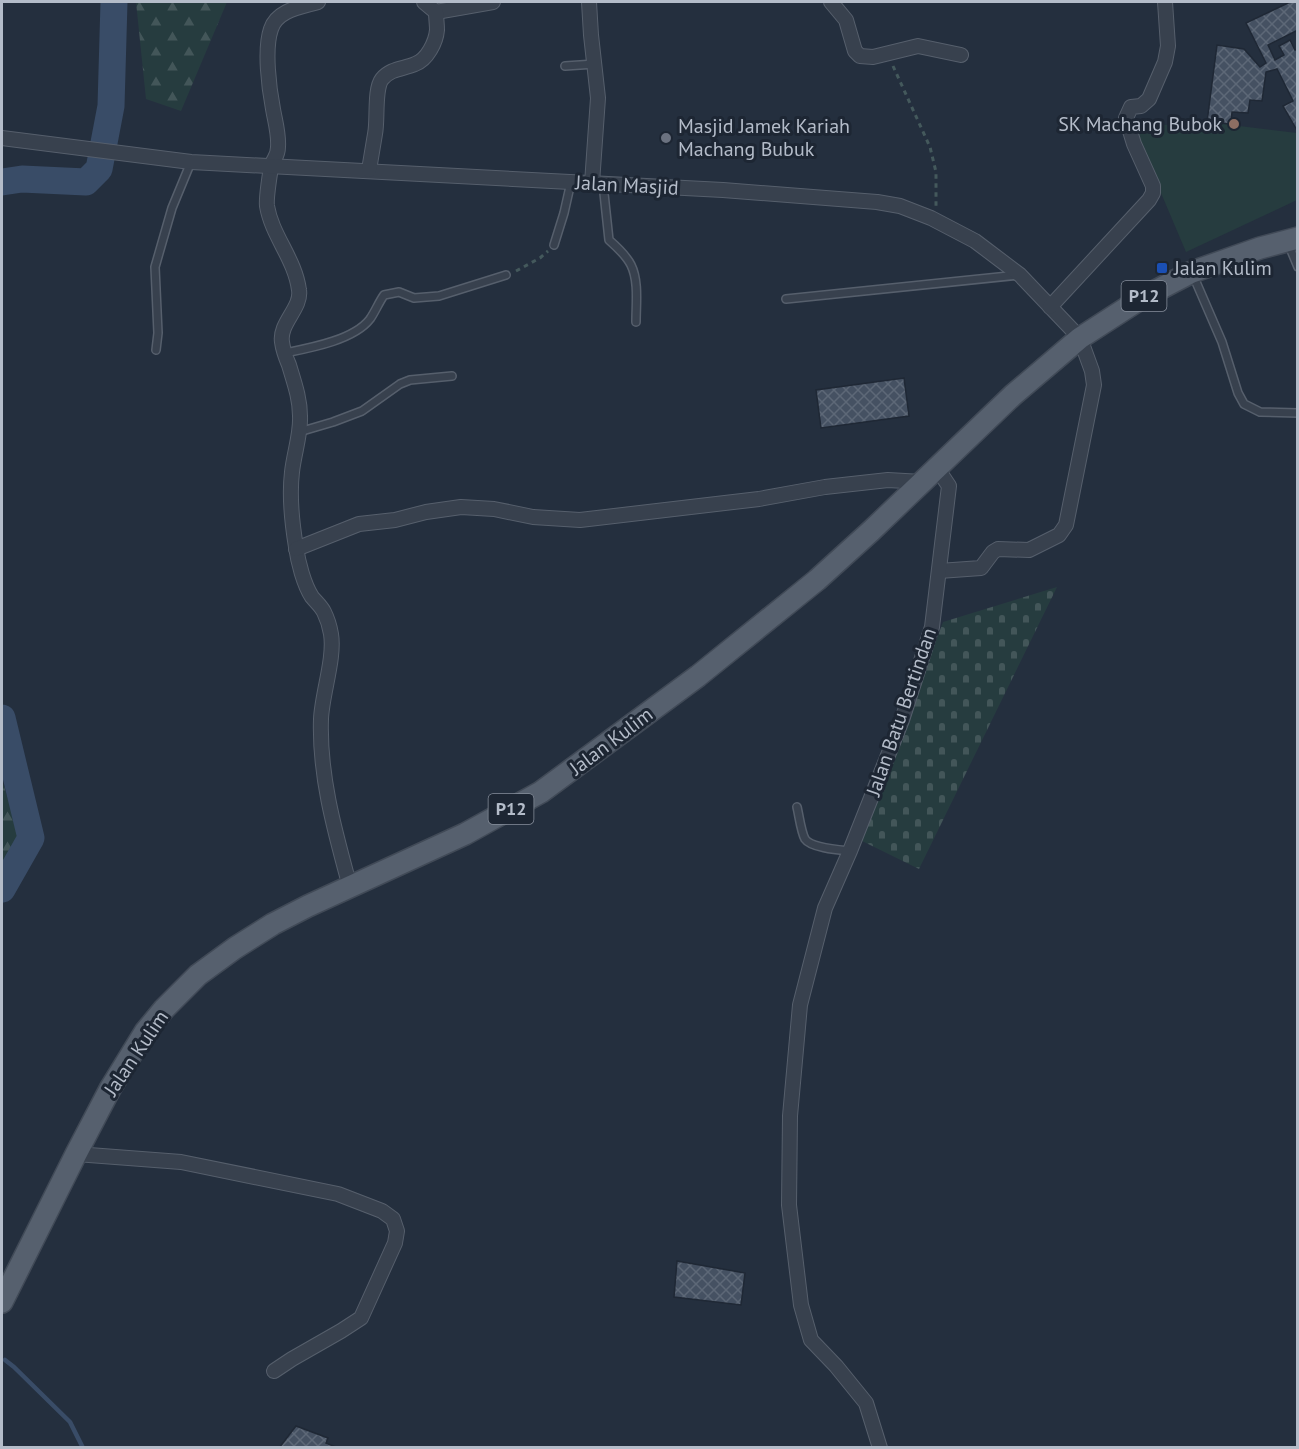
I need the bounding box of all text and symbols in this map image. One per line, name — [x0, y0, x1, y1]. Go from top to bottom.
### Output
place label: SK Machang Bubok — [1058, 111, 1222, 137]
place label: Masjid Jamek Kariah Machang Bubuk — [678, 113, 850, 162]
marker: SK Machang Bubok — [1227, 117, 1241, 131]
marker: Masjid Jamek Kariah Machang Bubuk — [659, 131, 673, 145]
street label: Jalan Masjid — [574, 169, 679, 201]
place label: Jalan Kulim — [1173, 255, 1272, 281]
marker: Jalan Kulim — [1155, 261, 1169, 275]
road number: P12 — [1122, 281, 1166, 311]
street label: Jalan Batu Bertindan — [860, 624, 942, 800]
street label: Jalan Kulim — [563, 701, 658, 781]
road number: P12 — [488, 794, 534, 824]
street label: Jalan Kulim — [97, 1005, 174, 1102]

